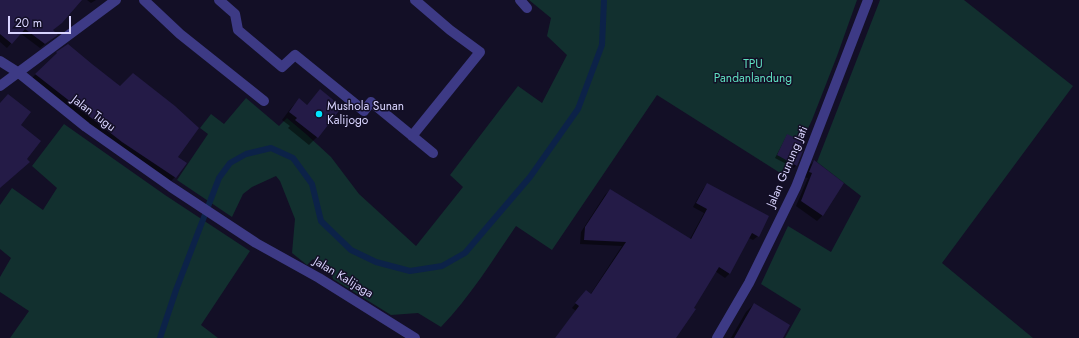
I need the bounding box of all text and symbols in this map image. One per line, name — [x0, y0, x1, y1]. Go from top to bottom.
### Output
scale bar — [10, 8, 73, 34]
text: 20 m — [15, 14, 42, 32]
park label: TPU Pandanlandung — [714, 58, 792, 86]
street label: Jalan Tugu — [68, 93, 118, 135]
place label: Mushola Sunan Kalijogo — [327, 100, 404, 128]
marker: Mushola Sunan Kalijogo — [314, 109, 324, 119]
street label: Jalan Gunung Jati — [764, 124, 812, 210]
street label: Jalan Kalijaga — [311, 255, 375, 301]

